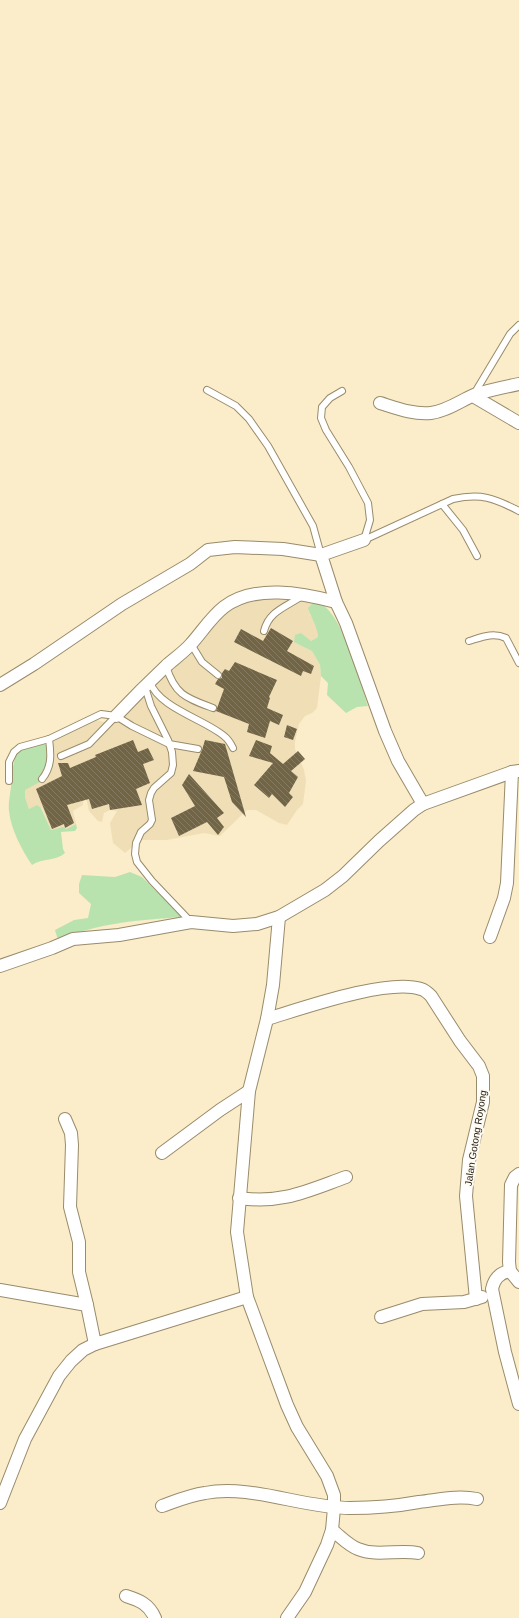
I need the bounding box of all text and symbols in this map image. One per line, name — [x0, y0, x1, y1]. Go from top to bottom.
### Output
street label: Jalan Gotong Royong — [462, 1089, 488, 1187]

